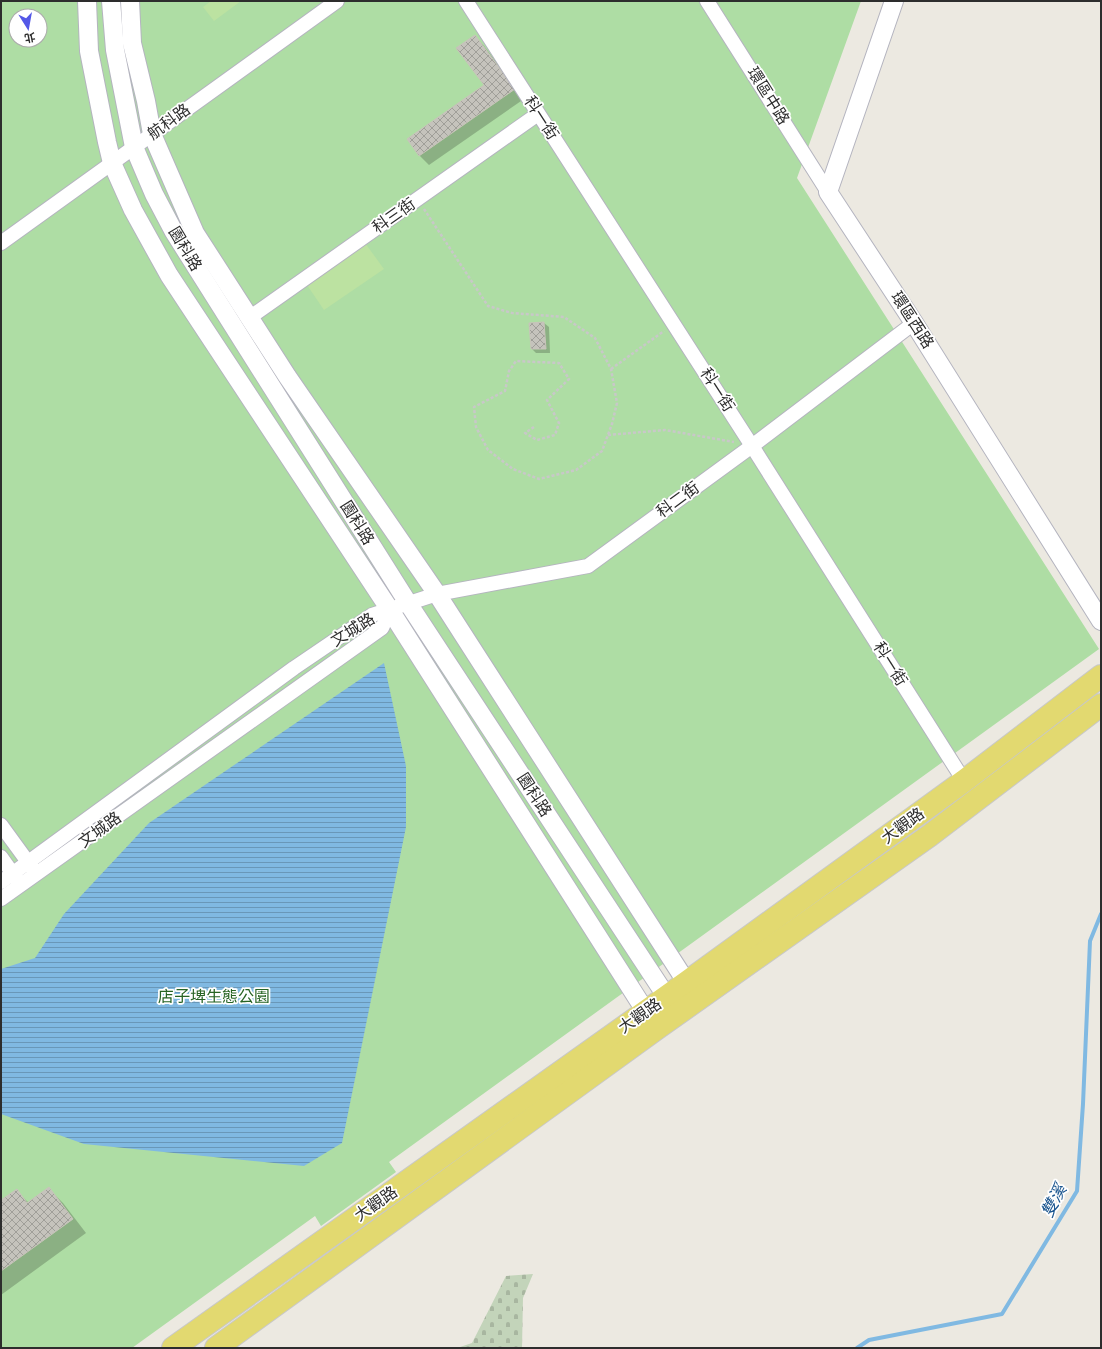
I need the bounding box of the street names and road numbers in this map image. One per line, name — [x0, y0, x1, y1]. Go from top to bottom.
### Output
street label: 環區中路 — [744, 64, 793, 127]
street label: 科一街 — [521, 93, 562, 142]
street label: 航科路 — [144, 101, 193, 143]
street label: 科三街 — [369, 195, 418, 236]
street label: 園科路 — [166, 224, 205, 274]
street label: 環區西路 — [888, 288, 937, 351]
street label: 科一街 — [697, 365, 738, 414]
street label: 科二街 — [653, 479, 702, 521]
street label: 園科路 — [337, 498, 377, 548]
street label: 文城路 — [328, 610, 378, 650]
street label: 科一街 — [870, 639, 910, 689]
street label: 園科路 — [514, 770, 555, 819]
street label: 大觀路 — [878, 805, 927, 847]
street label: 文城路 — [75, 809, 124, 851]
street label: 大觀路 — [615, 995, 664, 1036]
street label: 大觀路 — [351, 1183, 400, 1224]

